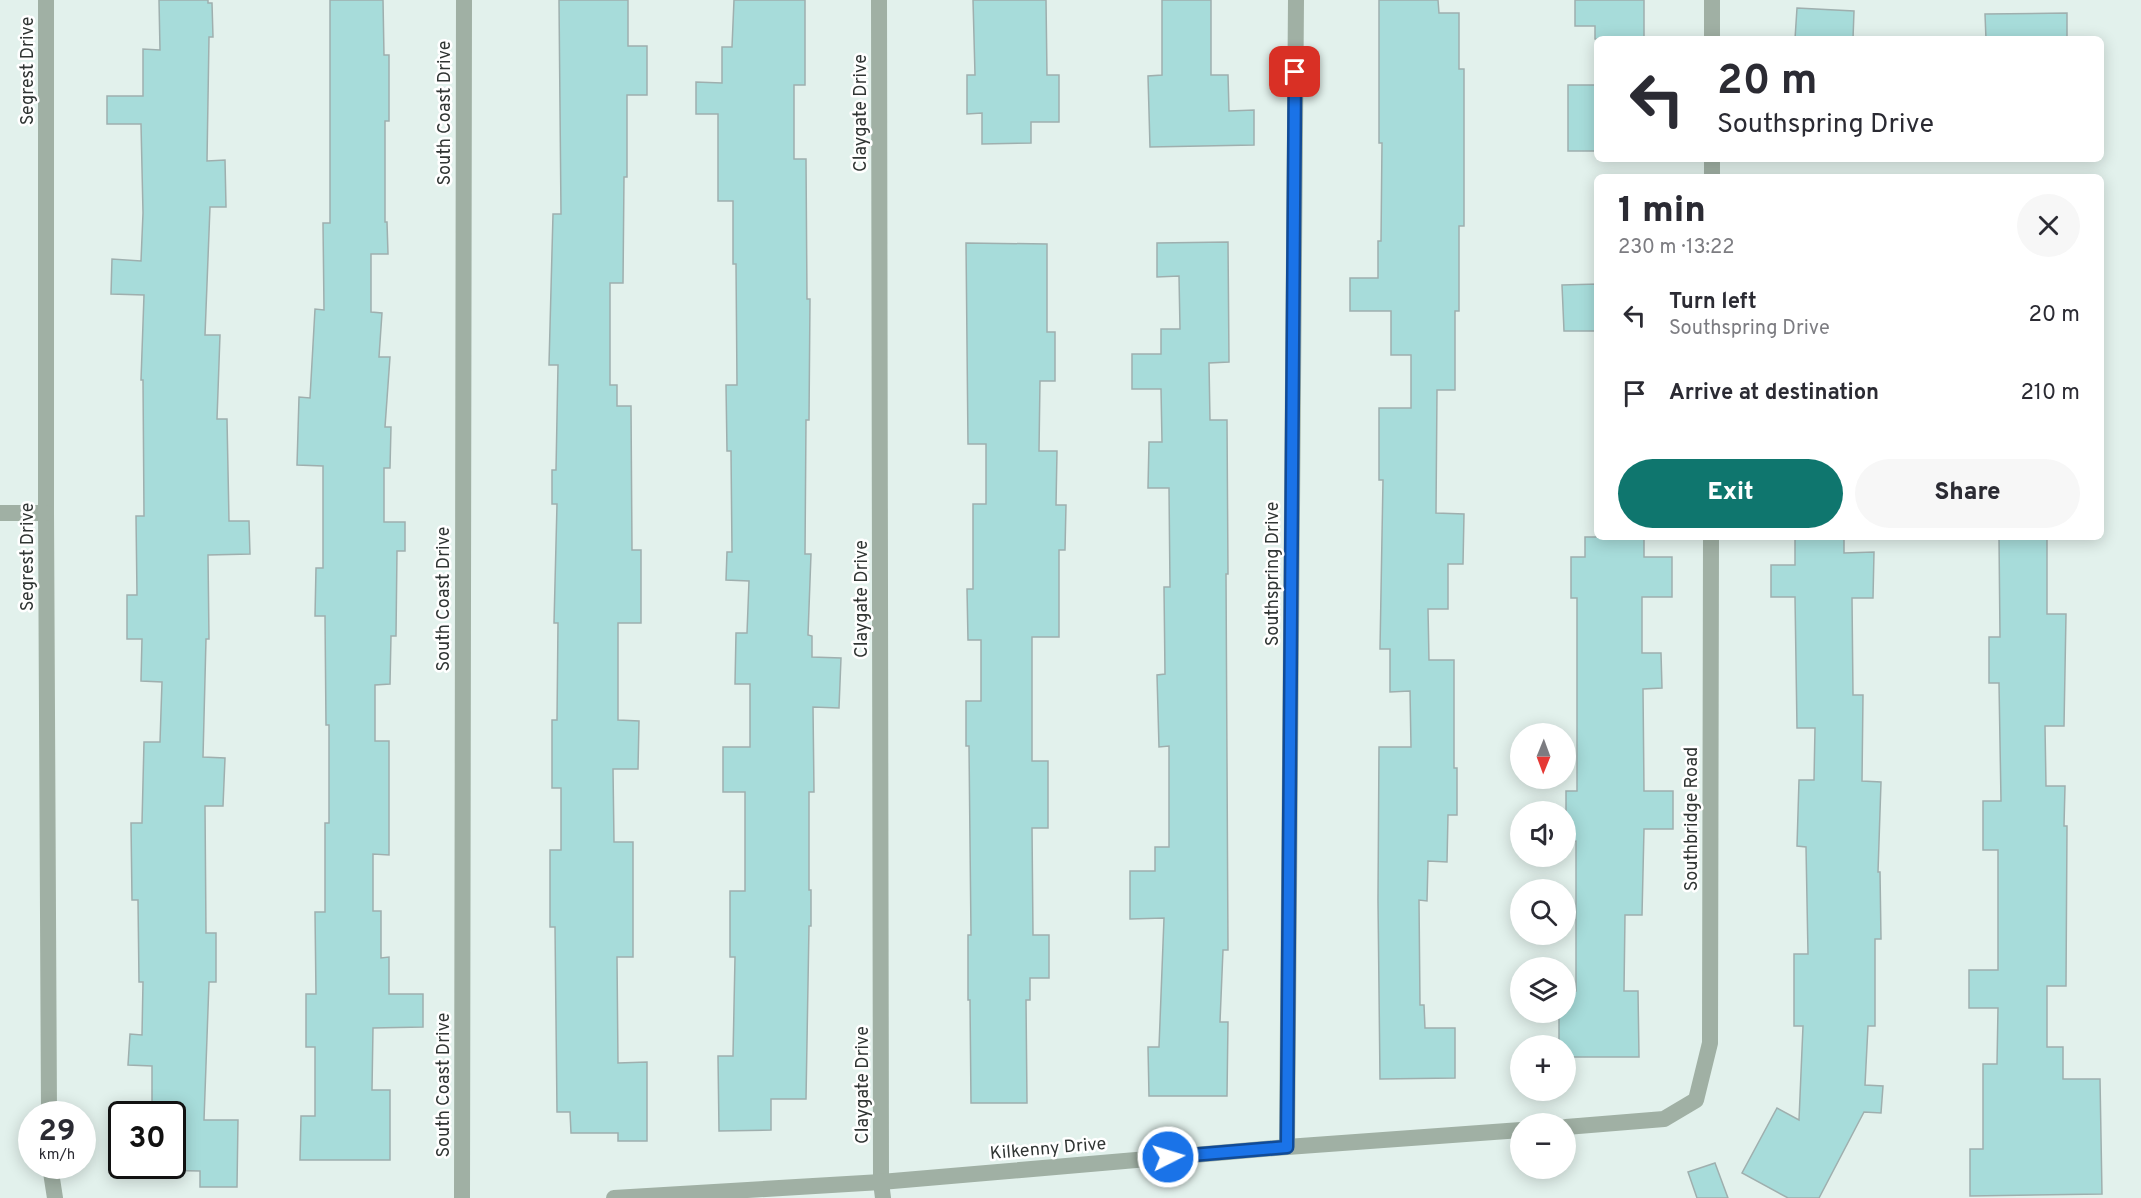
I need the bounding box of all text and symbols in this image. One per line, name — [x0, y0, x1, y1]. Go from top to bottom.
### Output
street label: Segrest Drive — [17, 17, 40, 125]
street label: South Coast Drive — [434, 41, 457, 185]
pin — [1269, 46, 1320, 97]
street label: Claygate Drive — [850, 54, 873, 172]
icon: arrive — [1278, 55, 1311, 88]
text: 20 m — [1717, 56, 1818, 109]
icon: left — [1618, 60, 1696, 138]
text: Southspring Drive — [1717, 108, 1934, 142]
text: 1 min — [1618, 189, 1706, 235]
button: close — [2017, 194, 2080, 257]
text: 230 m · 13:22 — [1618, 235, 1734, 261]
text: Turn left — [1669, 289, 1757, 316]
icon: left — [1618, 299, 1651, 332]
text: 20 m — [2029, 302, 2080, 329]
text: Southspring Drive — [1669, 316, 1830, 342]
icon: arrive — [1618, 377, 1651, 410]
text: Arrive at destination — [1669, 380, 1879, 407]
text: 210 m — [2020, 380, 2080, 407]
button: Exit — [1618, 459, 1843, 528]
button: Share — [1855, 459, 2080, 528]
street label: Southspring Drive — [1262, 502, 1285, 646]
street label: Segrest Drive — [17, 503, 40, 611]
street label: South Coast Drive — [433, 527, 456, 671]
street label: Claygate Drive — [851, 540, 874, 658]
north arrow — [1510, 723, 1576, 789]
map controls — [1510, 723, 1576, 1179]
street label: Southbridge Road — [1681, 747, 1704, 891]
button: sound — [1510, 801, 1576, 867]
button: search — [1510, 879, 1576, 945]
button: layers — [1510, 957, 1576, 1023]
street label: South Coast Drive — [433, 1013, 456, 1157]
street label: Claygate Drive — [852, 1026, 875, 1144]
button: + — [1510, 1035, 1576, 1101]
speed limit sign: 30 — [108, 1101, 186, 1179]
button: − — [1510, 1113, 1576, 1179]
text: 29 — [39, 1114, 75, 1151]
position arrow — [1136, 1125, 1200, 1189]
street label: Kilkenny Drive — [989, 1133, 1107, 1166]
text: km/h — [39, 1146, 75, 1165]

